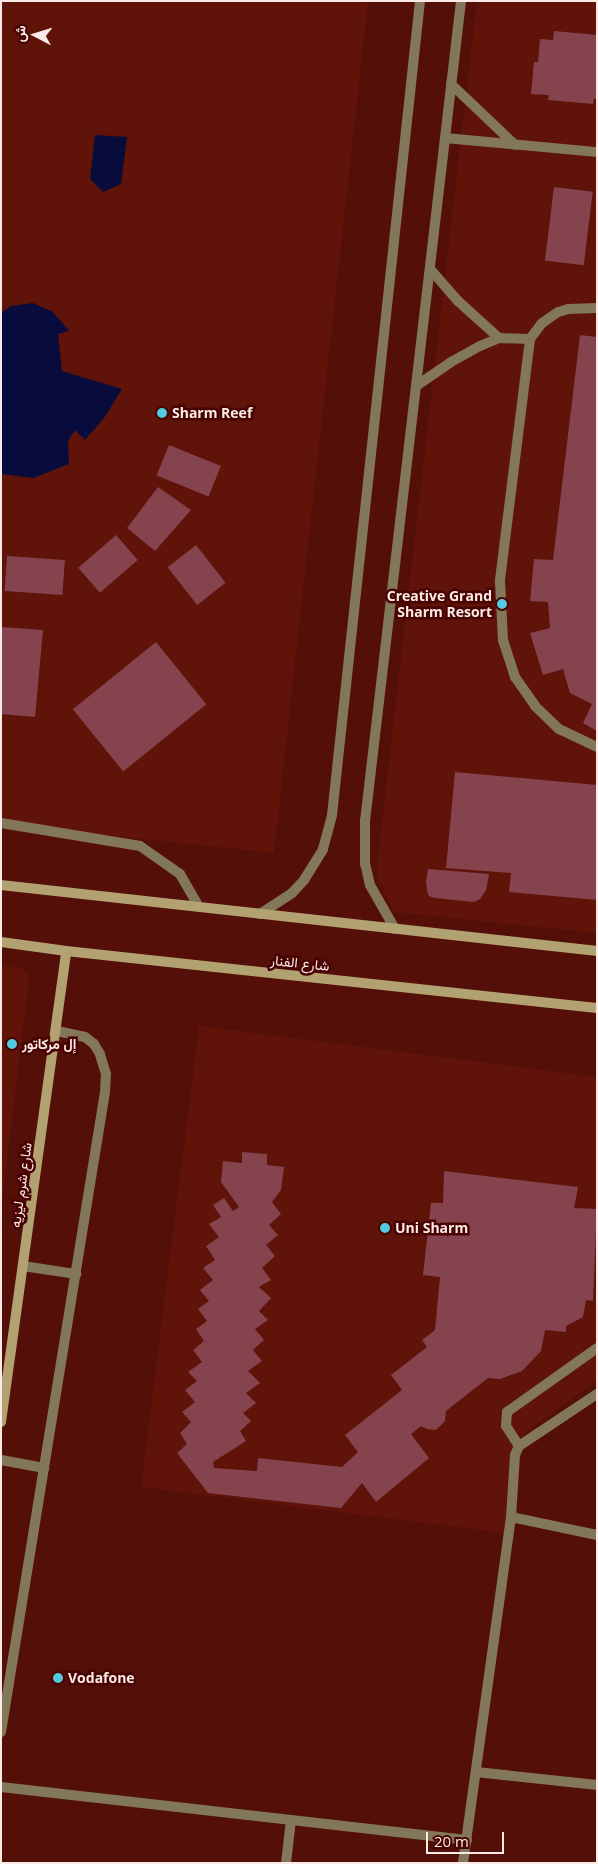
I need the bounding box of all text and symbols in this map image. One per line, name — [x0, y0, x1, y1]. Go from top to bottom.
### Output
north arrow — [10, 10, 60, 60]
text: ش — [9, 24, 30, 43]
place label: Sharm Reef — [172, 405, 252, 421]
marker: Sharm Reef — [156, 407, 168, 419]
place label: Creative Grand Sharm Resort — [387, 588, 492, 620]
marker: Creative Grand Sharm Resort — [496, 598, 508, 610]
street label: شارع الفنار — [270, 952, 330, 974]
place label: إل مركاتور — [22, 1036, 76, 1052]
marker: إل مركاتور — [6, 1038, 18, 1050]
street label: شارع شرم ليزيه — [7, 1141, 35, 1229]
place label: Uni Sharm — [395, 1220, 468, 1236]
marker: Uni Sharm — [379, 1222, 391, 1234]
place label: Vodafone — [68, 1670, 135, 1686]
marker: Vodafone — [52, 1672, 64, 1684]
scale bar — [428, 1822, 506, 1854]
text: 20 m — [434, 1831, 469, 1851]

